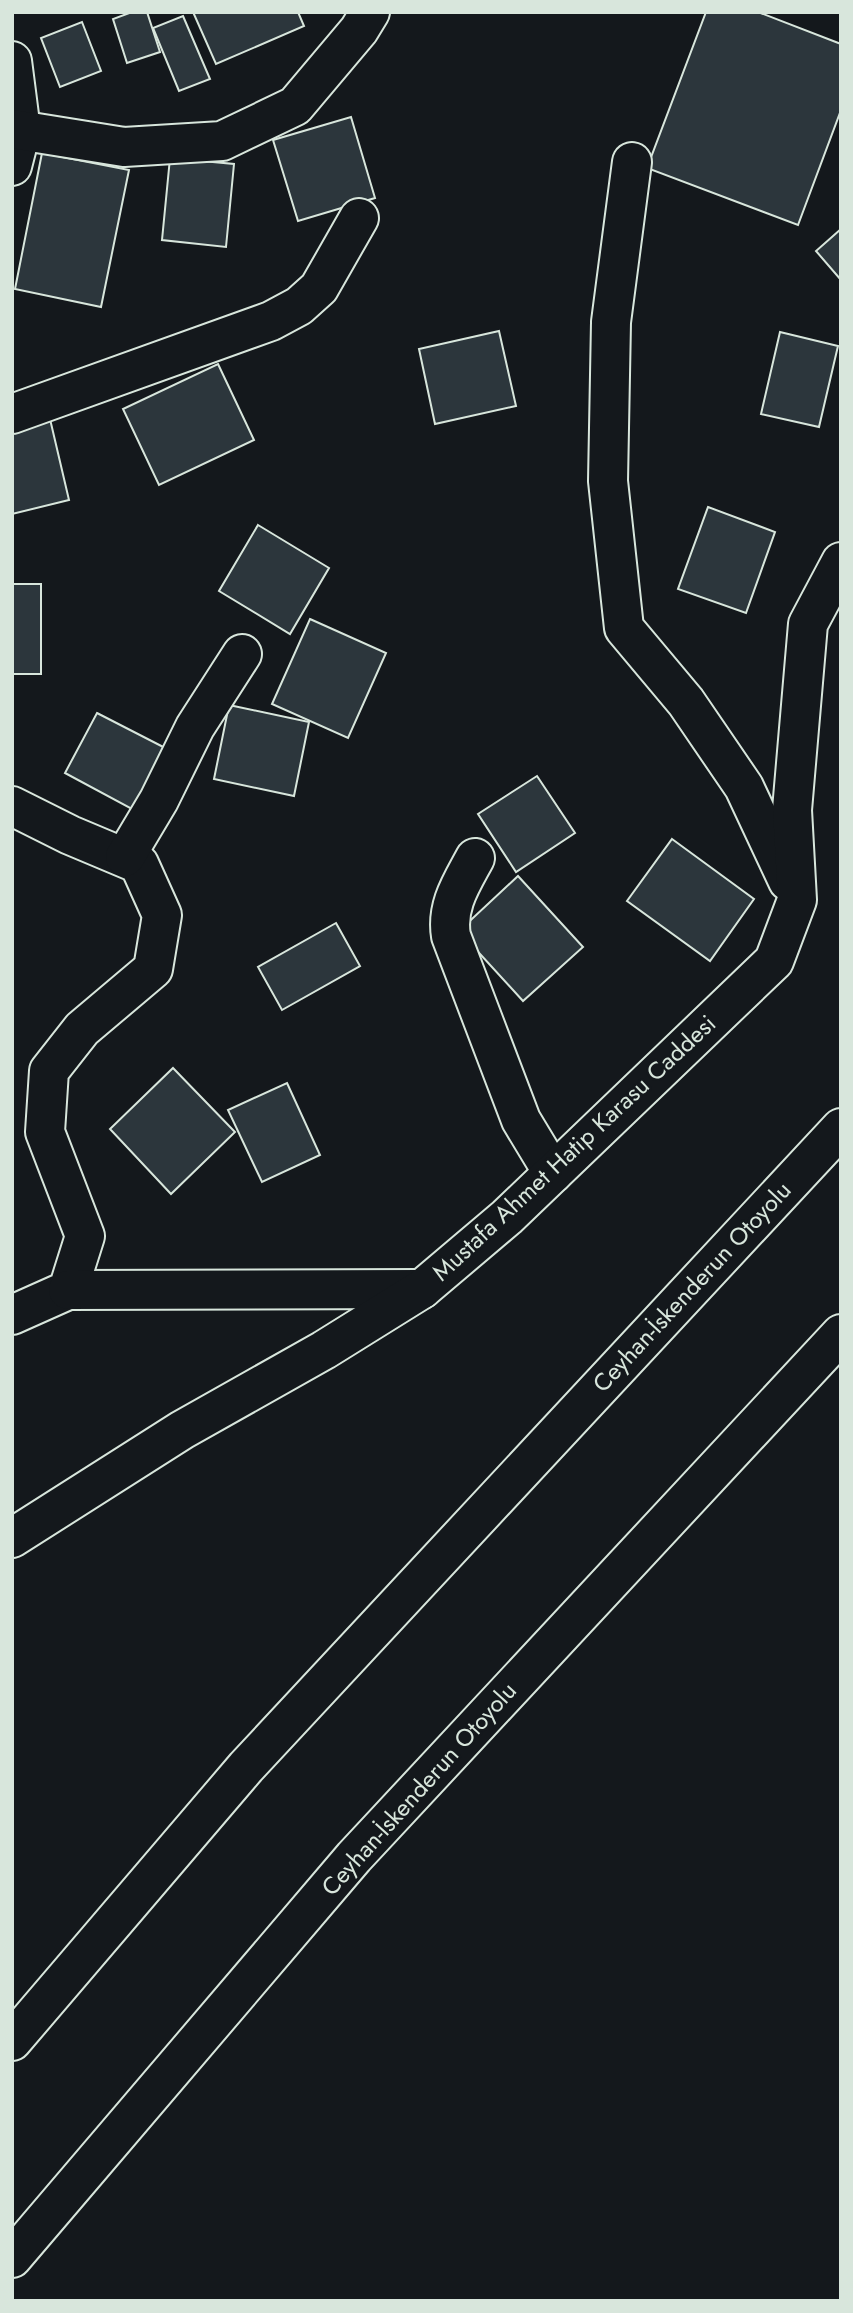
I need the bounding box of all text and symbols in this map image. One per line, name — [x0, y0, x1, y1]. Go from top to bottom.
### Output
street label: Mustafa Ahmet Hatip Karasu Caddesi — [424, 1006, 723, 1289]
street label: Ceyhan-İskenderun Otoyolu — [584, 1173, 799, 1400]
street label: Ceyhan-İskenderun Otoyolu — [313, 1674, 524, 1903]

